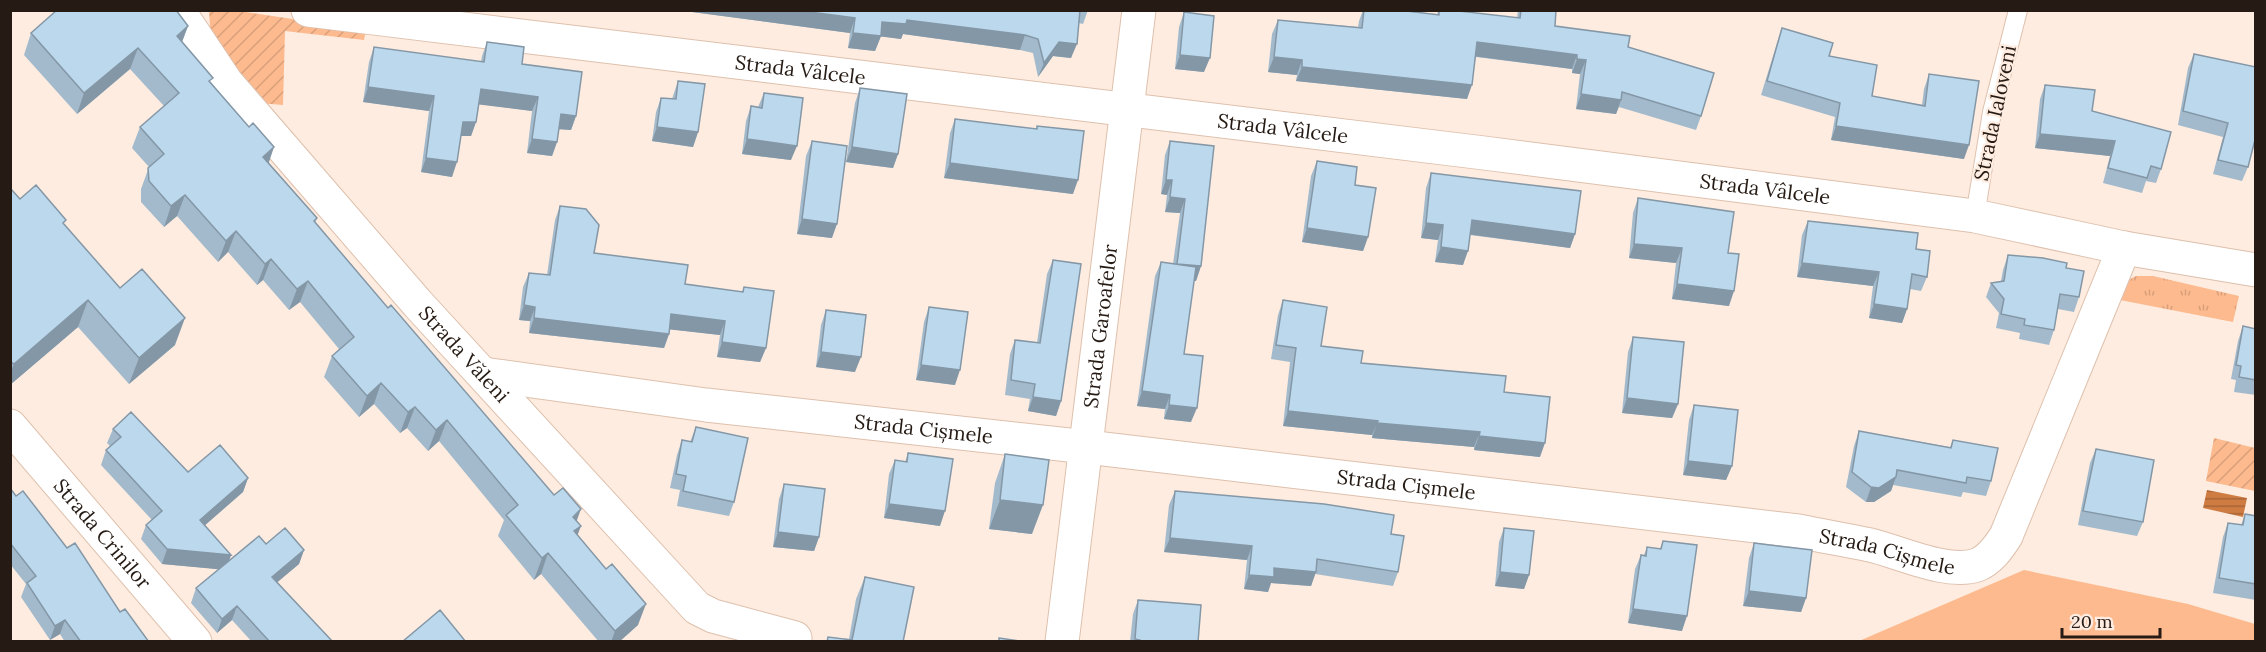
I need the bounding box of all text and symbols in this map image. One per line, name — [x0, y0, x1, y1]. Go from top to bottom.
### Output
street label: Strada Ialoveni — [1968, 43, 2021, 183]
street label: Strada Vâlcele — [734, 49, 867, 90]
street label: Strada Vâlcele — [1216, 108, 1350, 148]
street label: Strada Vâlcele — [1698, 168, 1832, 209]
street label: Strada Garoafelor — [1078, 243, 1122, 410]
street label: Strada Văleni — [414, 300, 515, 407]
street label: Strada Cișmele — [853, 408, 994, 449]
street label: Strada Cișmele — [1336, 464, 1477, 505]
street label: Strada Crinilor — [49, 473, 157, 594]
street label: Strada Cișmele — [1817, 523, 1957, 579]
scale bar — [2062, 601, 2160, 639]
text: 20 m — [2071, 610, 2113, 633]

